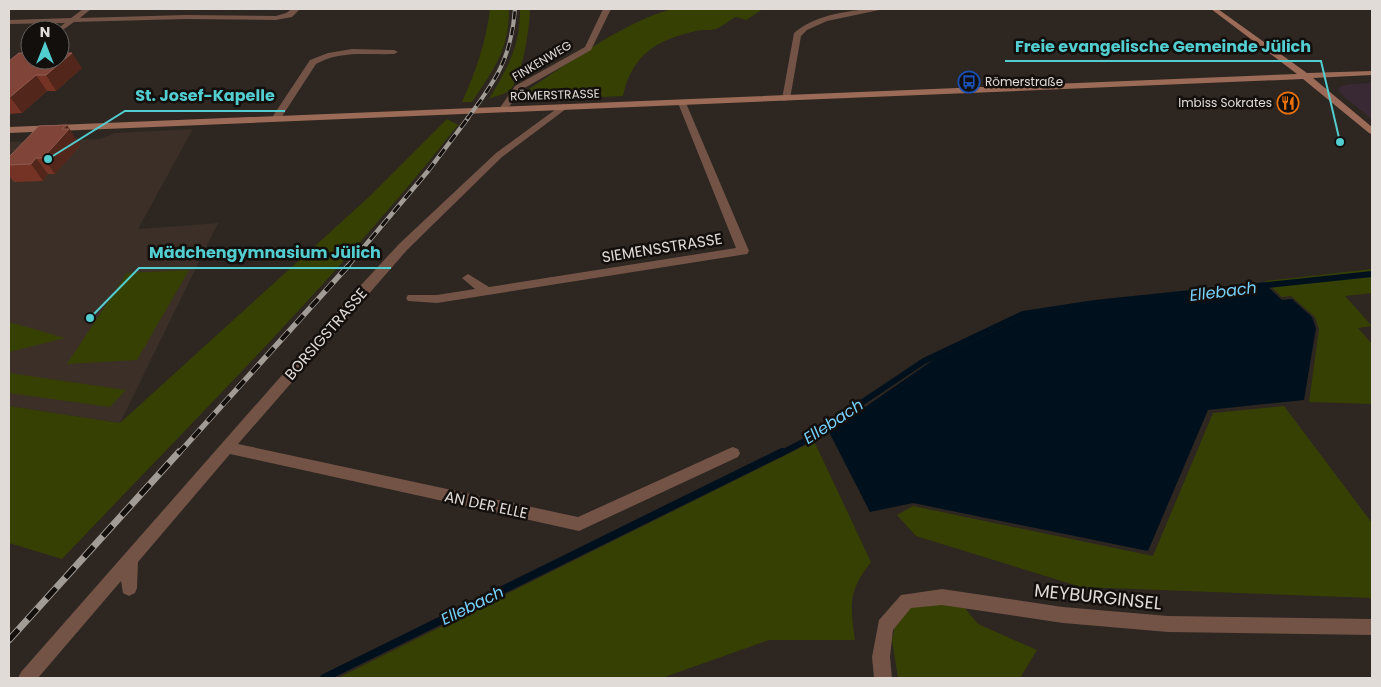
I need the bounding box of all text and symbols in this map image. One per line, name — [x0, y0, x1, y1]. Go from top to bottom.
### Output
north arrow — [20, 20, 70, 70]
text: N — [40, 22, 50, 42]
callout: Freie evangelische Gemeinde Jülich — [1005, 30, 1321, 61]
text: Freie evangelische Gemeinde Jülich — [1015, 35, 1311, 58]
street label: FINKENWEG — [509, 36, 575, 85]
bus stop icon: Römerstraße — [957, 70, 981, 94]
place label: Römerstraße — [985, 73, 1063, 90]
callout: St. Josef-Kapelle — [125, 80, 285, 111]
text: St. Josef-Kapelle — [135, 84, 275, 107]
street label: RÖMERSTRASSE — [510, 84, 600, 105]
restaurant icon: Imbiss Sokrates — [1276, 91, 1300, 115]
place label: Imbiss Sokrates — [1178, 94, 1272, 111]
street label: SIEMENSSTRASSE — [600, 228, 724, 267]
callout: Mädchengymnasium Jülich — [139, 237, 391, 268]
text: Mädchengymnasium Jülich — [149, 241, 381, 264]
water label: Ellebach — [1188, 276, 1258, 307]
street label: BORSIGSTRASSE — [280, 283, 372, 384]
water label: Ellebach — [799, 393, 868, 449]
street label: AN DER ELLE — [443, 485, 530, 524]
street label: MEYBURGINSEL — [1033, 577, 1163, 616]
water label: Ellebach — [437, 580, 508, 631]

